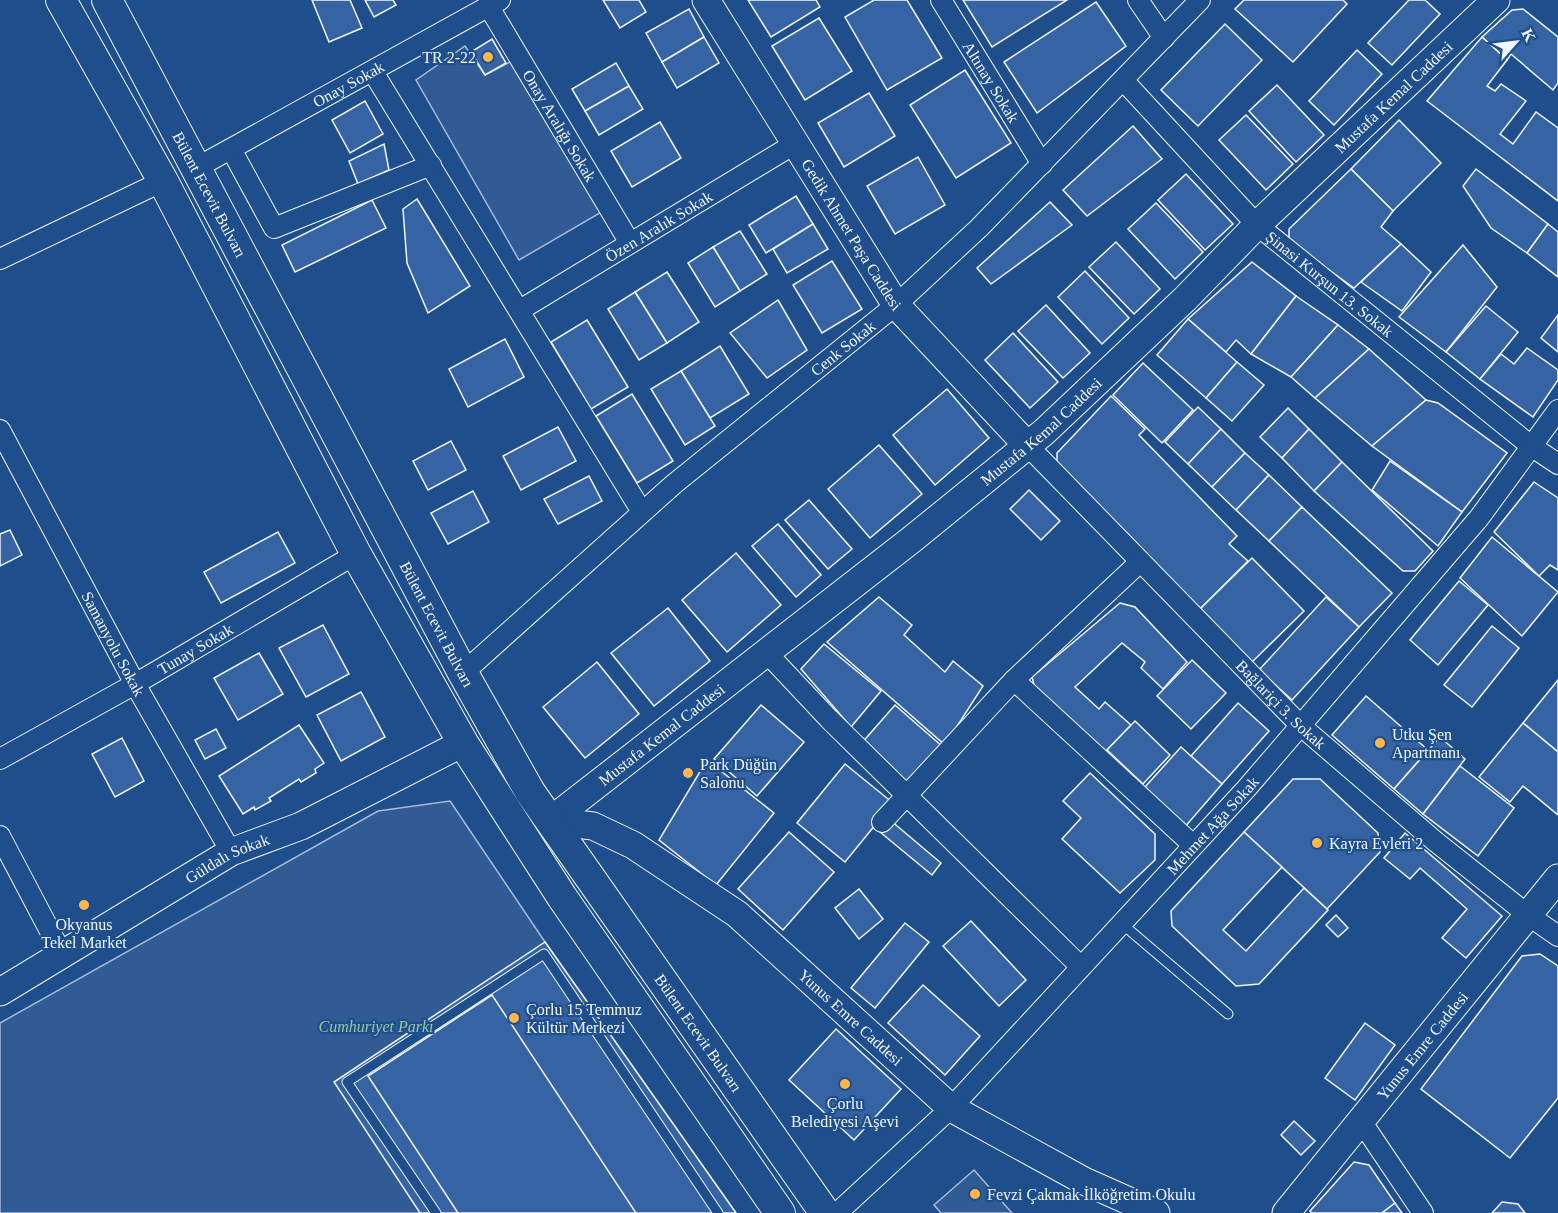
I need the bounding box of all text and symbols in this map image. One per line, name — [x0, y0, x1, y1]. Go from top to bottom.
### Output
north arrow — [1486, 12, 1546, 72]
text: K — [1518, 26, 1539, 45]
street label: Mustafa Kemal Caddesi — [1331, 37, 1456, 156]
street label: Altınay Sokak — [960, 38, 1023, 125]
place label: TR 2-22 — [422, 49, 476, 66]
marker: TR 2-22 — [481, 50, 495, 64]
street label: Onay Sokak — [310, 57, 387, 110]
street label: Onay Aralığı Sokak — [520, 67, 600, 184]
street label: Bülent Ecevit Bulvarı — [170, 129, 250, 261]
street label: Gedik Ahmet Paşa Caddesi — [799, 156, 905, 314]
street label: Özen Aralık Sokak — [602, 187, 715, 265]
street label: Şinasi Kurşun 13. Sokak — [1262, 227, 1397, 340]
street label: Cenk Sokak — [807, 317, 878, 379]
street label: Mustafa Kemal Caddesi — [977, 374, 1105, 489]
street label: Bülent Ecevit Bulvarı — [397, 558, 478, 690]
street label: Samanyolu Sokak — [79, 588, 149, 699]
street label: Tunay Sokak — [154, 620, 236, 677]
street label: Bağlariçi 3. Sokak — [1233, 656, 1329, 752]
street label: Mustafa Kemal Caddesi — [595, 680, 728, 789]
place label: Utku Şen Apartmanı — [1392, 726, 1461, 762]
marker: Utku Şen Apartmanı — [1373, 736, 1387, 750]
place label: Park Düğün Salonu — [700, 756, 777, 791]
marker: Park Düğün Salonu — [681, 766, 695, 780]
street label: Mehmet Ağa Sokak — [1163, 773, 1262, 878]
street label: Güldalı Sokak — [182, 830, 271, 886]
place label: Kayra Evleri 2 — [1329, 835, 1423, 853]
marker: Kayra Evleri 2 — [1310, 836, 1324, 850]
marker: Okyanus Tekel Market — [77, 898, 91, 912]
place label: Okyanus Tekel Market — [41, 916, 127, 951]
street label: Yunus Emre Caddesi — [795, 966, 907, 1069]
street label: Bülent Ecevit Bulvarı — [652, 971, 746, 1095]
street label: Yunus Emre Caddesi — [1373, 987, 1471, 1103]
place label: Çorlu 15 Temmuz Kültür Merkezi — [526, 1001, 642, 1036]
marker: Çorlu 15 Temmuz Kültür Merkezi — [507, 1011, 521, 1025]
park label: Cumhuriyet Parkı — [318, 1018, 434, 1036]
marker: Çorlu Belediyesi Aşevi — [838, 1077, 852, 1091]
place label: Çorlu Belediyesi Aşevi — [791, 1095, 900, 1131]
place label: Fevzi Çakmak İlköğretim Okulu — [987, 1186, 1195, 1204]
marker: Fevzi Çakmak İlköğretim Okulu — [968, 1187, 982, 1201]

